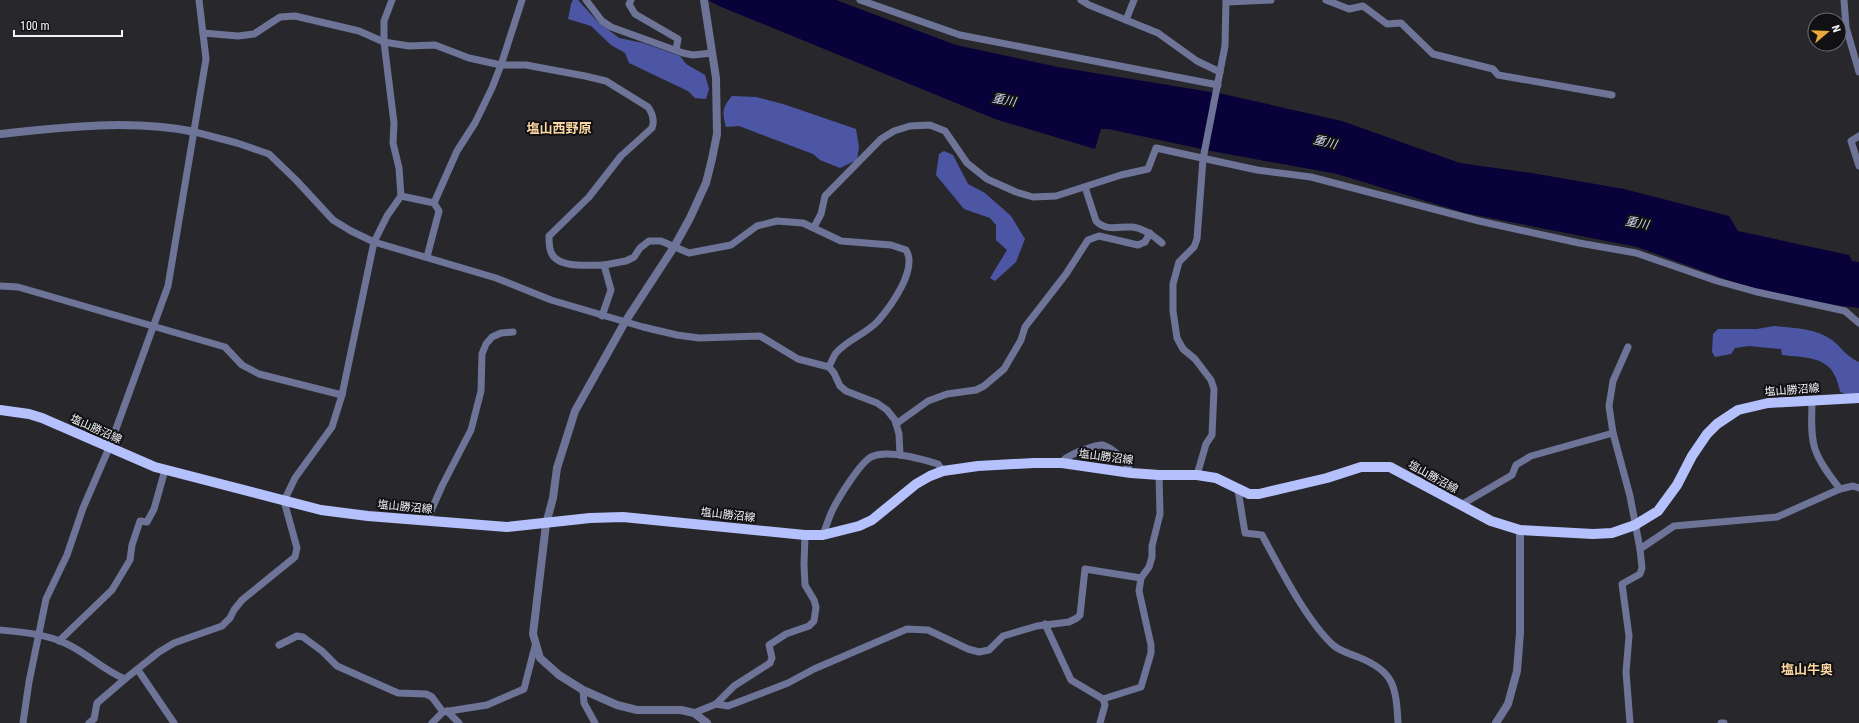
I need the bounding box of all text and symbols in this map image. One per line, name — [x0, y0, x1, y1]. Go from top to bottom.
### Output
scale bar — [14, 12, 122, 38]
north arrow — [1807, 12, 1847, 52]
text: 100 m — [20, 19, 50, 33]
text: N — [1829, 24, 1843, 34]
water label: 重川 — [991, 91, 1019, 109]
district label: 塩山西野原 — [526, 121, 592, 136]
water label: 重川 — [1312, 132, 1340, 152]
water label: 重川 — [1624, 214, 1652, 232]
street label: 塩山勝沼線 — [1764, 382, 1820, 398]
street label: 塩山勝沼線 — [68, 412, 124, 446]
street label: 塩山勝沼線 — [1078, 447, 1134, 467]
street label: 塩山勝沼線 — [1406, 458, 1460, 496]
street label: 塩山勝沼線 — [377, 498, 433, 516]
street label: 塩山勝沼線 — [700, 506, 756, 524]
district label: 塩山牛奥 — [1781, 662, 1833, 677]

